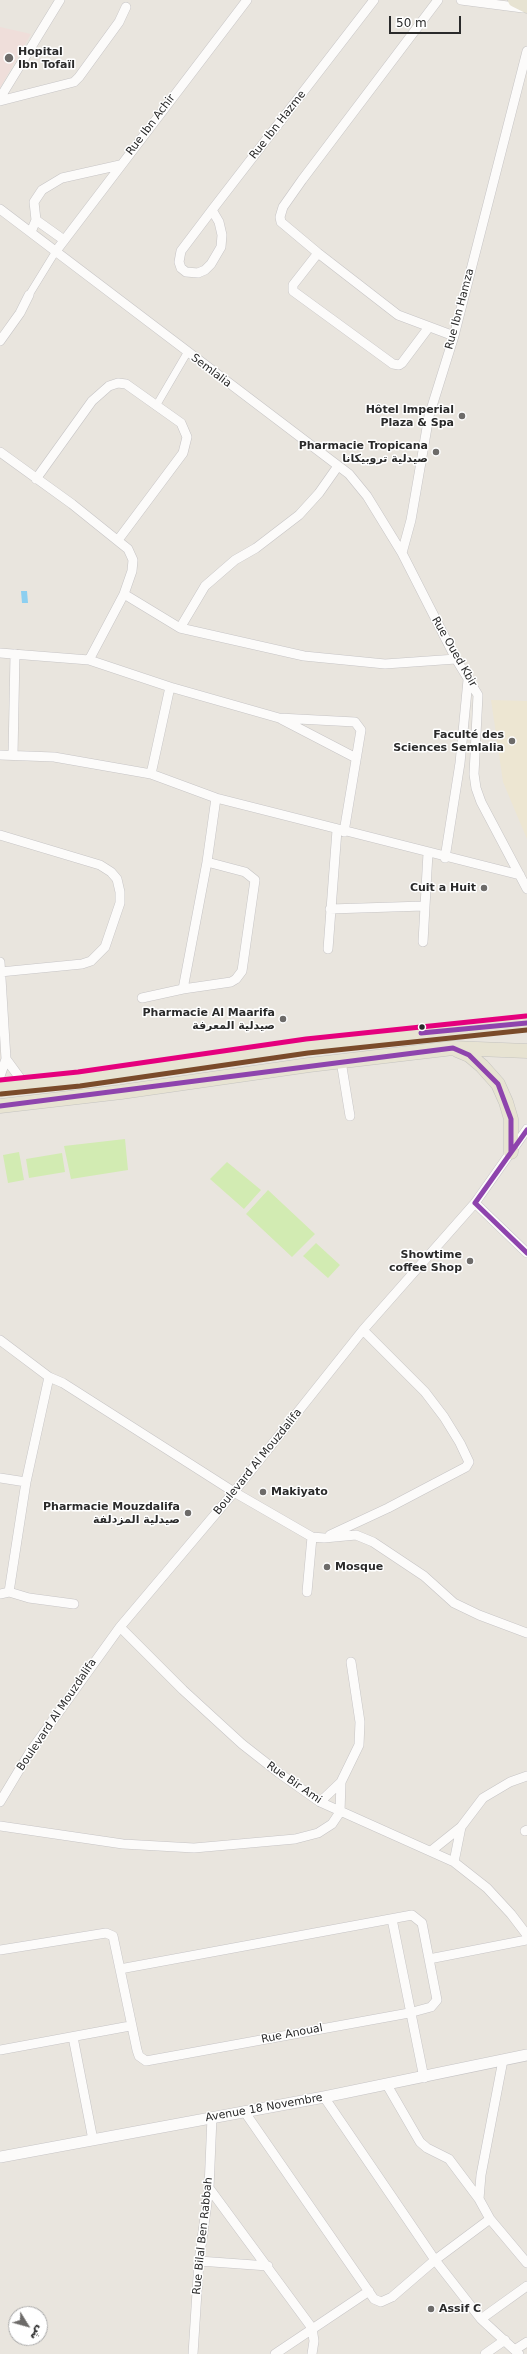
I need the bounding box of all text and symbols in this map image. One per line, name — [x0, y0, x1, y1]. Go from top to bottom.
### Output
scale bar — [391, 8, 463, 34]
text: 50 m — [396, 16, 427, 30]
place label: Hopital Ibn Tofaïl — [18, 45, 75, 71]
marker: Hopital Ibn Tofaïl — [3, 52, 15, 64]
street label: Rue Ibn Hazme — [247, 88, 309, 162]
street label: Rue Ibn Achir — [124, 92, 178, 158]
street label: Rue Ibn Hamza — [443, 267, 477, 351]
street label: Semlalia — [188, 352, 234, 390]
place label: Hôtel Imperial Plaza & Spa — [366, 403, 454, 429]
marker: Hôtel Imperial Plaza & Spa — [457, 411, 467, 421]
place label: Pharmacie Tropicana صيدلية تروبيكانا — [299, 439, 428, 465]
marker: Pharmacie Tropicana صيدلية تروبيكانا — [431, 447, 441, 457]
street label: Rue Oued Kbir — [429, 614, 479, 690]
place label: Faculté des Sciences Semlalia — [393, 728, 504, 754]
marker: Faculté des Sciences Semlalia — [507, 736, 517, 746]
place label: Cuit a Huit — [410, 881, 476, 895]
marker: Cuit a Huit — [479, 883, 489, 893]
place label: Pharmacie Al Maarifa صيدلية المعرفة — [142, 1006, 275, 1032]
marker: Pharmacie Al Maarifa صيدلية المعرفة — [278, 1014, 288, 1024]
unlabelled marker — [417, 1022, 427, 1032]
place label: Showtime coffee Shop — [389, 1248, 462, 1274]
marker: Showtime coffee Shop — [465, 1256, 475, 1266]
street label: Boulevard Al Mouzdalifa — [211, 1406, 305, 1518]
place label: Makiyato — [271, 1485, 328, 1499]
marker: Makiyato — [258, 1487, 268, 1497]
place label: Pharmacie Mouzdalifa صيدلية المزدلفة — [43, 1500, 180, 1526]
marker: Pharmacie Mouzdalifa صيدلية المزدلفة — [183, 1508, 193, 1518]
place label: Mosque — [335, 1560, 383, 1574]
marker: Mosque — [322, 1562, 332, 1572]
street label: Boulevard Al Mouzdalifa — [14, 1656, 100, 1774]
street label: Rue Bir Ami — [264, 1759, 324, 1807]
street label: Rue Anoual — [260, 2022, 324, 2046]
street label: Avenue 18 Novembre — [204, 2091, 324, 2125]
street label: Rue Bilal Ben Rabbah — [190, 2177, 216, 2295]
place label: Assif C — [439, 2302, 481, 2316]
marker: Assif C — [426, 2304, 436, 2314]
north arrow — [8, 2306, 48, 2346]
text: ش — [27, 2323, 47, 2343]

